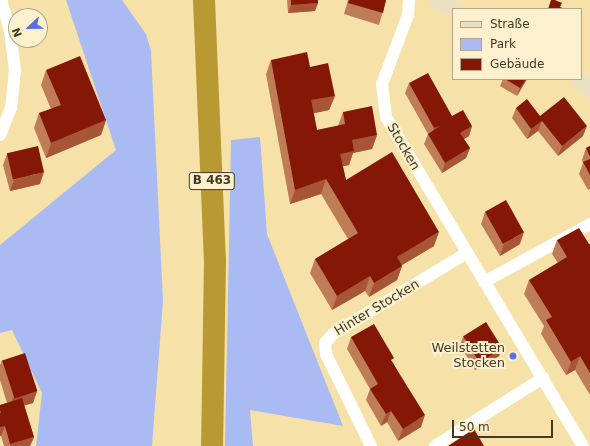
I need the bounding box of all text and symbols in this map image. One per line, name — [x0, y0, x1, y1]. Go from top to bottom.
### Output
north arrow — [8, 8, 48, 48]
legend — [452, 8, 582, 80]
text: Straße — [490, 17, 530, 31]
text: N — [10, 26, 25, 39]
text: Park — [490, 37, 516, 51]
text: Gebäude — [490, 57, 544, 71]
street label: Stocken — [383, 121, 423, 173]
road number: B 463 — [188, 171, 236, 191]
street label: Hinter Stocken — [332, 277, 422, 339]
place label: Weilstetten Stocken — [431, 341, 505, 372]
marker: Weilstetten Stocken — [508, 351, 518, 361]
scale bar — [454, 412, 555, 438]
text: 50 m — [459, 420, 490, 434]

